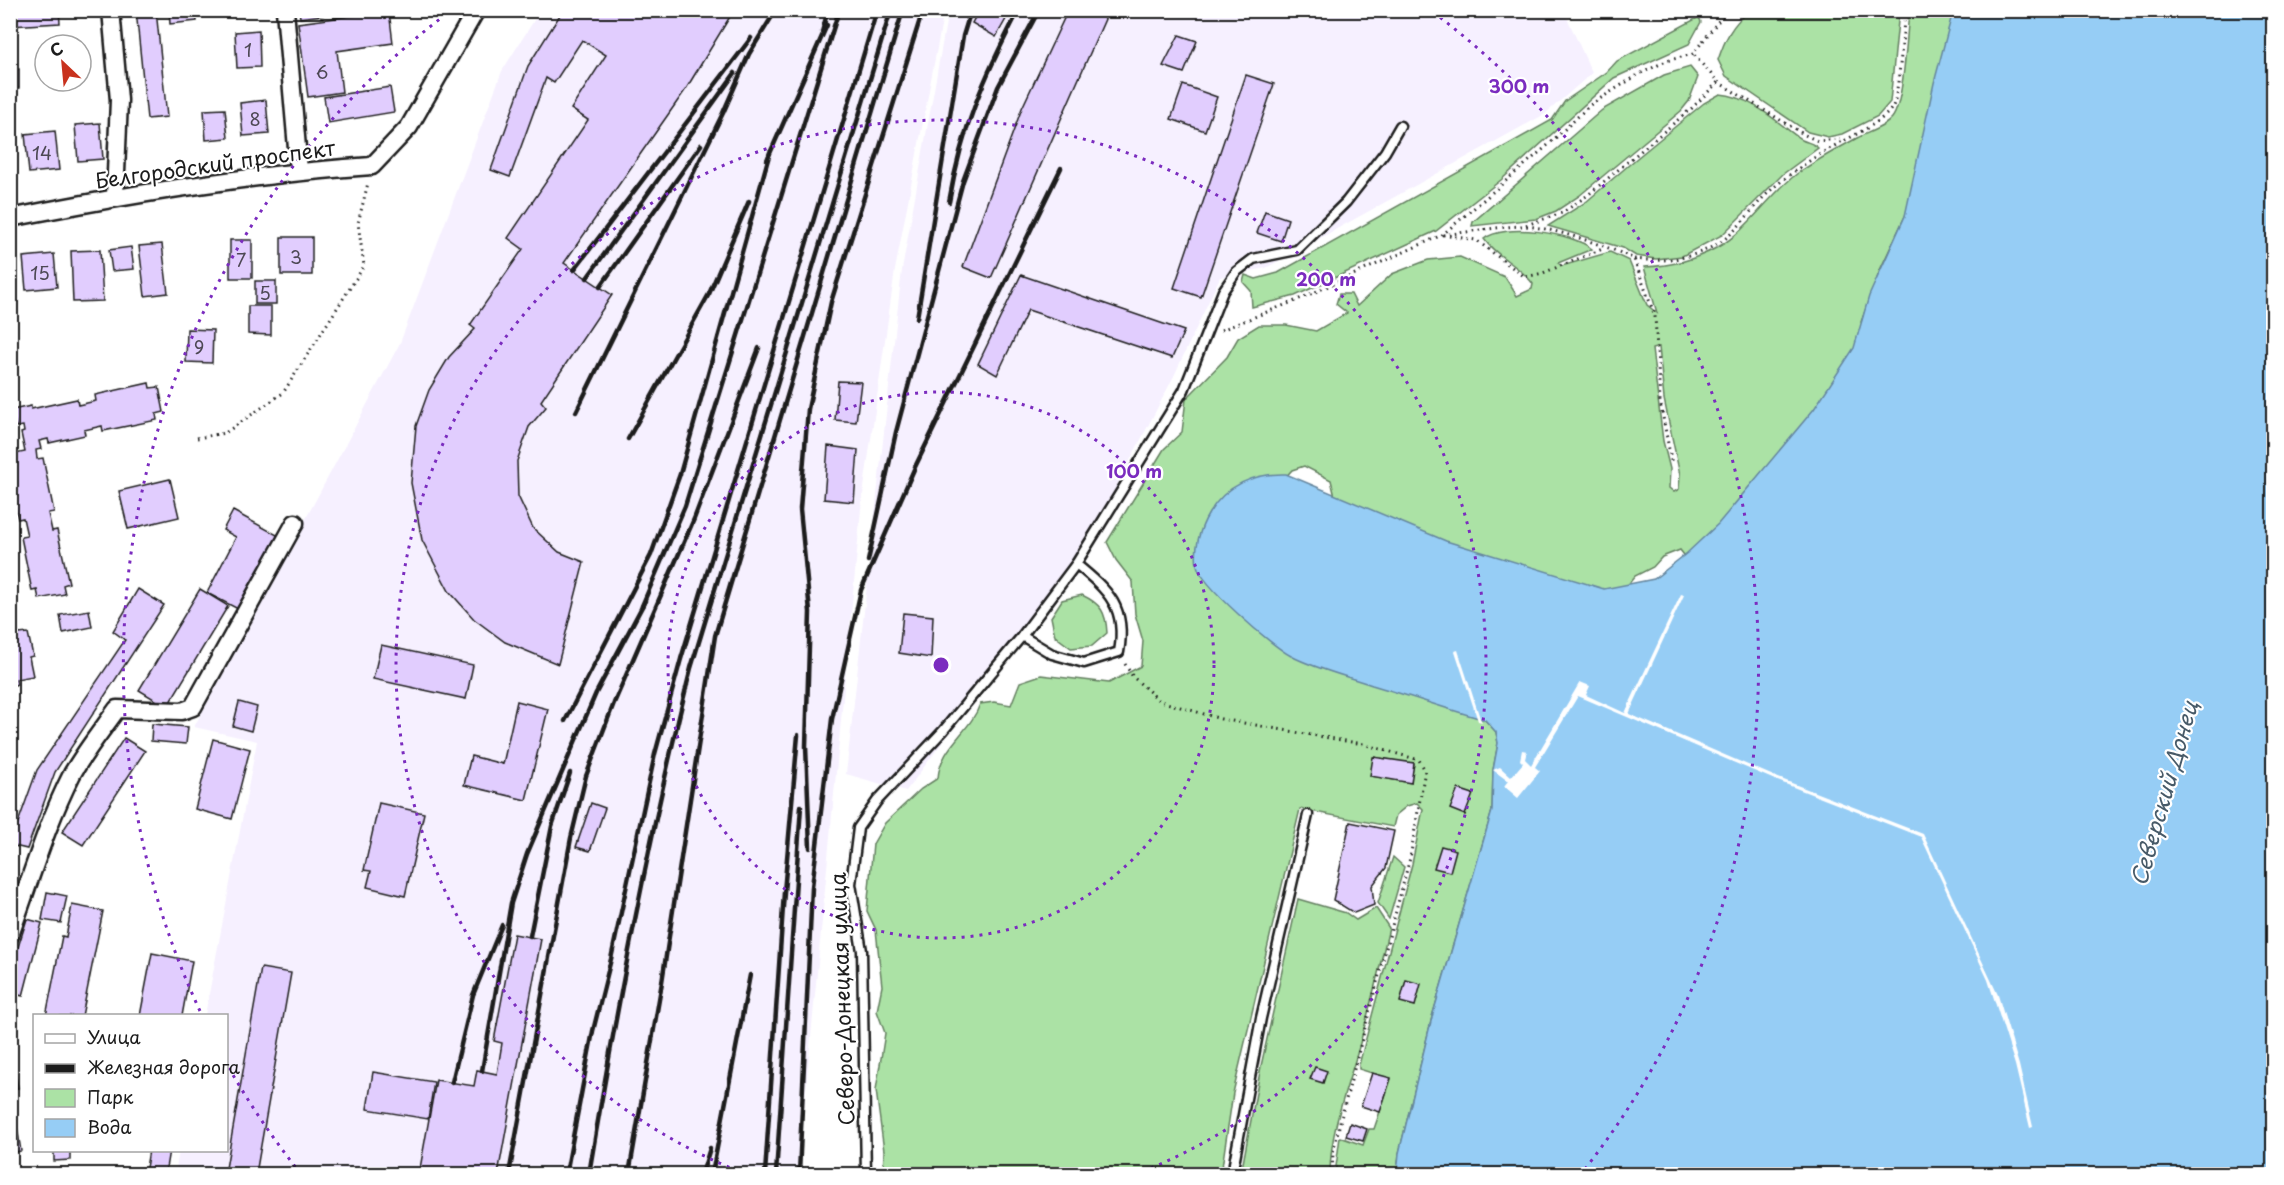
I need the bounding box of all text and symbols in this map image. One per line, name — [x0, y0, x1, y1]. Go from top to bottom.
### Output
north arrow — [33, 33, 93, 93]
text: С — [45, 35, 67, 62]
house number: 1 — [244, 36, 252, 63]
house number: 6 — [316, 58, 328, 85]
text: 300 m — [1489, 72, 1549, 99]
house number: 8 — [249, 105, 261, 132]
street label: Белгородский проспект — [93, 130, 338, 196]
house number: 14 — [32, 139, 52, 166]
house number: 3 — [290, 243, 302, 270]
house number: 7 — [236, 246, 246, 273]
house number: 15 — [30, 259, 50, 286]
text: 200 m — [1296, 265, 1356, 292]
house number: 5 — [259, 279, 271, 306]
house number: 9 — [194, 333, 204, 360]
text: 100 m — [1106, 457, 1162, 484]
centre of rings — [931, 655, 951, 675]
water label: Северский Донец — [2121, 696, 2205, 889]
street label: Северо-Донецкая улица — [821, 871, 861, 1126]
legend — [33, 1014, 228, 1152]
text: Улица — [87, 1023, 141, 1050]
text: Железная дорога — [87, 1053, 241, 1080]
text: Парк — [87, 1083, 134, 1110]
text: Вода — [87, 1113, 132, 1140]

